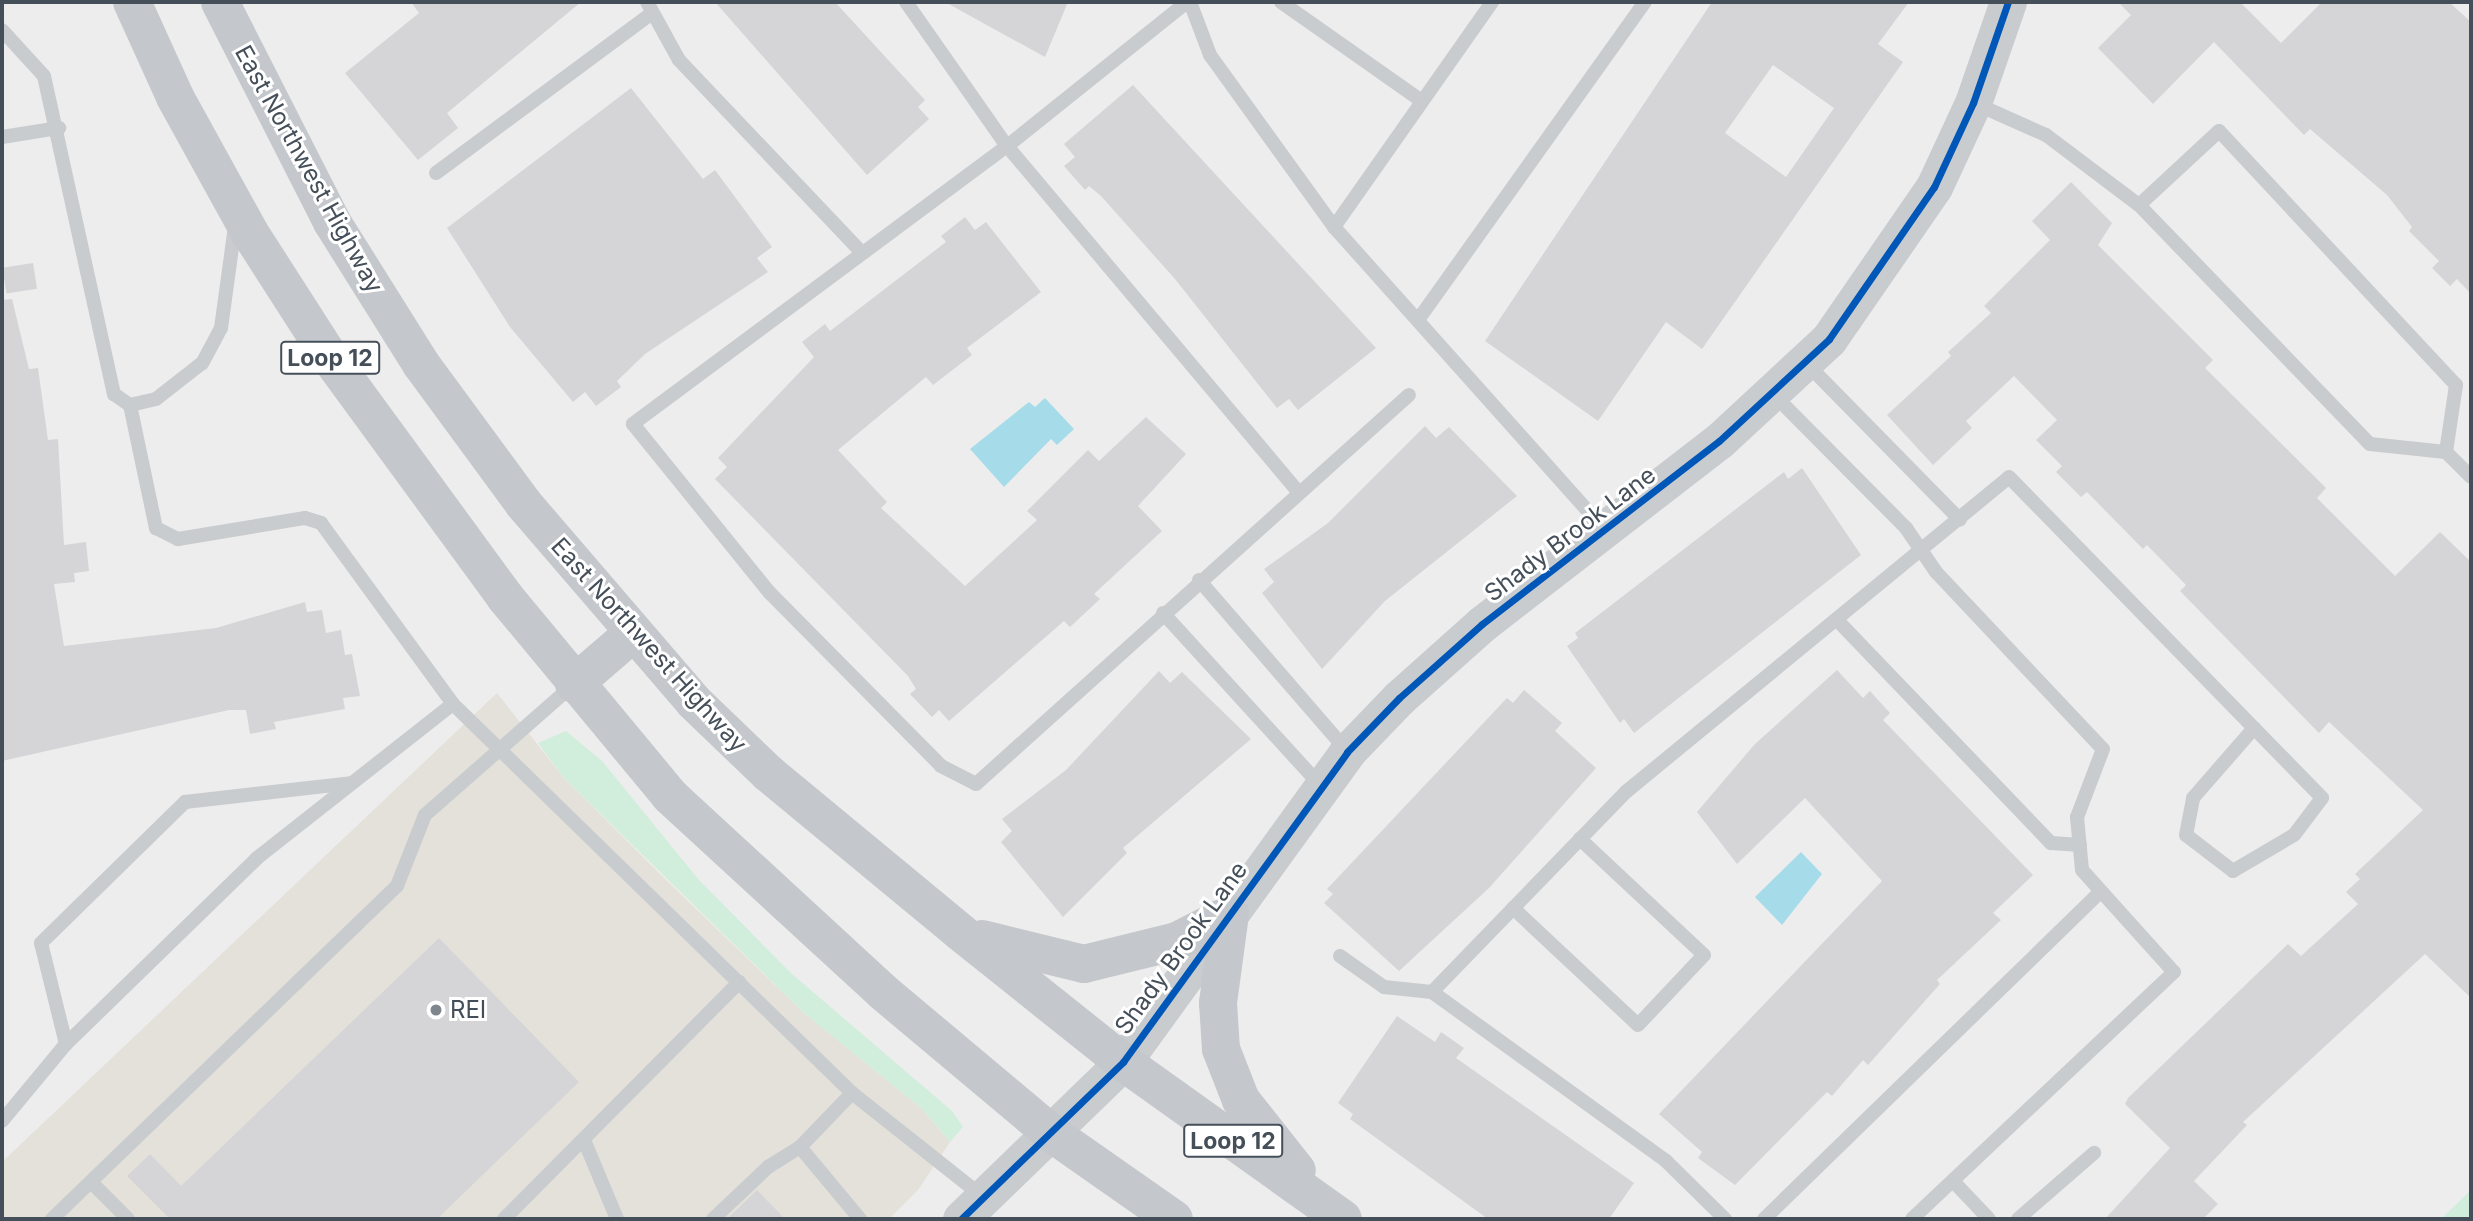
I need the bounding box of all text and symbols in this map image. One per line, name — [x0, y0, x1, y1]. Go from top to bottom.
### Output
street label: East Northwest Highway — [229, 40, 389, 298]
road number: Loop 12 — [279, 338, 381, 378]
street label: Shady Brook Lane — [1479, 460, 1661, 608]
street label: East Northwest Highway — [545, 532, 753, 758]
street label: Shady Brook Lane — [1109, 856, 1253, 1040]
place label: REI — [450, 996, 486, 1024]
marker: REI — [428, 1002, 444, 1018]
road number: Loop 12 — [1182, 1122, 1284, 1160]

